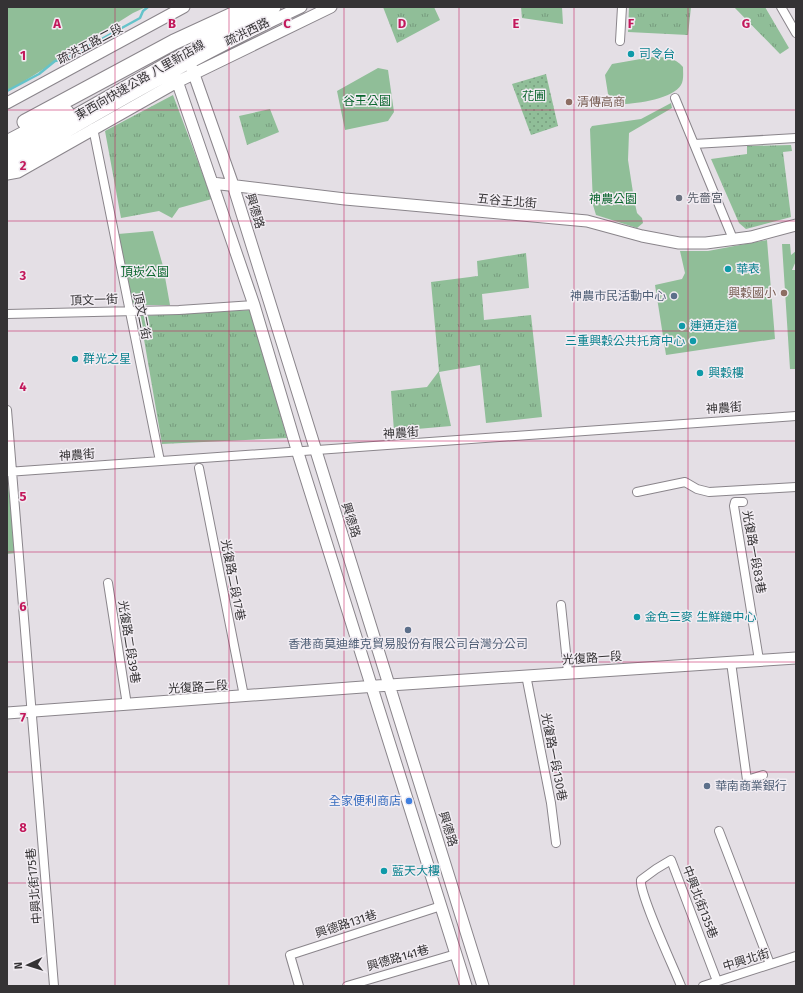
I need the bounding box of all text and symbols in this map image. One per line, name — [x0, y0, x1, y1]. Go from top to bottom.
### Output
street label: 疏洪西路 — [222, 15, 272, 49]
text: A — [52, 16, 61, 31]
text: B — [168, 16, 176, 31]
text: C — [283, 16, 291, 31]
text: D — [398, 16, 407, 31]
text: E — [513, 16, 520, 31]
text: F — [628, 16, 635, 31]
text: G — [742, 16, 750, 31]
street label: 疏洪五路二段 — [55, 21, 125, 67]
street label: 東西向快速公路 八里新店線 — [73, 37, 207, 123]
place label: 司令台 — [639, 47, 675, 61]
text: 1 — [20, 48, 26, 63]
marker: 司令台 — [626, 49, 636, 59]
park label: 花圃 — [522, 89, 546, 103]
park label: 谷王公園 — [343, 94, 391, 108]
place label: 清傳高商 — [577, 95, 625, 109]
marker: 清傳高商 — [564, 97, 574, 107]
text: 2 — [20, 158, 27, 173]
street label: 五谷王北街 — [476, 191, 538, 211]
place label: 先嗇宮 — [687, 191, 723, 205]
street label: 興德路 — [243, 192, 267, 230]
park label: 神農公園 — [589, 192, 637, 206]
marker: 先嗇宮 — [674, 193, 684, 203]
place label: 華表 — [736, 262, 760, 276]
marker: 華表 — [723, 264, 733, 274]
park label: 頂崁公園 — [121, 265, 169, 279]
text: 3 — [19, 268, 27, 283]
place label: 興穀國小 — [728, 286, 776, 300]
marker: 興穀國小 — [779, 288, 789, 298]
place label: 神農市民活動中心 — [570, 289, 666, 303]
street label: 頂文二街 — [131, 291, 153, 341]
marker: 神農市民活動中心 — [669, 291, 679, 301]
street label: 頂文一街 — [70, 292, 118, 308]
place label: 連通走道 — [690, 319, 738, 333]
marker: 連通走道 — [677, 321, 687, 331]
place label: 三重興穀公共托育中心 — [565, 334, 685, 348]
marker: 三重興穀公共托育中心 — [688, 336, 698, 346]
place label: 群光之星 — [83, 352, 131, 366]
marker: 群光之星 — [70, 354, 80, 364]
place label: 興穀樓 — [708, 366, 744, 380]
marker: 興穀樓 — [695, 368, 705, 378]
text: 4 — [19, 379, 27, 394]
street label: 神農街 — [706, 400, 742, 416]
street label: 神農街 — [383, 425, 419, 441]
street label: 神農街 — [59, 447, 95, 463]
text: 5 — [20, 489, 27, 504]
street label: 興德路 — [339, 501, 363, 539]
street label: 光復路一段83巷 — [740, 509, 768, 595]
street label: 光復路二段17巷 — [218, 538, 248, 622]
text: 6 — [19, 599, 27, 614]
street label: 光復路二段39巷 — [116, 599, 142, 685]
place label: 金色三麥 生鮮鏈中心 — [645, 610, 756, 624]
marker: 金色三麥 生鮮鏈中心 — [632, 612, 642, 622]
marker: 香港商莫迪維克貿易股份有限公司台灣分公司 — [403, 625, 413, 635]
place label: 香港商莫迪維克貿易股份有限公司台灣分公司 — [288, 637, 528, 651]
street label: 光復路一段 — [562, 649, 622, 667]
street label: 光復路二段 — [168, 678, 228, 696]
text: 7 — [20, 710, 26, 725]
street label: 光復路一段130巷 — [539, 712, 569, 802]
place label: 華南商業銀行 — [715, 779, 787, 793]
marker: 華南商業銀行 — [702, 781, 712, 791]
place label: 全家便利商店 — [329, 794, 401, 808]
marker: 全家便利商店 — [404, 796, 414, 806]
street label: 興德路 — [436, 810, 460, 848]
text: 8 — [19, 820, 27, 835]
street label: 中興北街175巷 — [24, 847, 44, 925]
street label: 中興北街135巷 — [680, 863, 720, 941]
place label: 藍天大樓 — [392, 864, 440, 878]
marker: 藍天大樓 — [379, 866, 389, 876]
street label: 興德路131巷 — [313, 907, 379, 941]
street label: 興德路141巷 — [365, 942, 431, 974]
north arrow — [8, 945, 48, 985]
street label: 中興北街 — [721, 946, 771, 974]
text: N — [12, 962, 25, 970]

